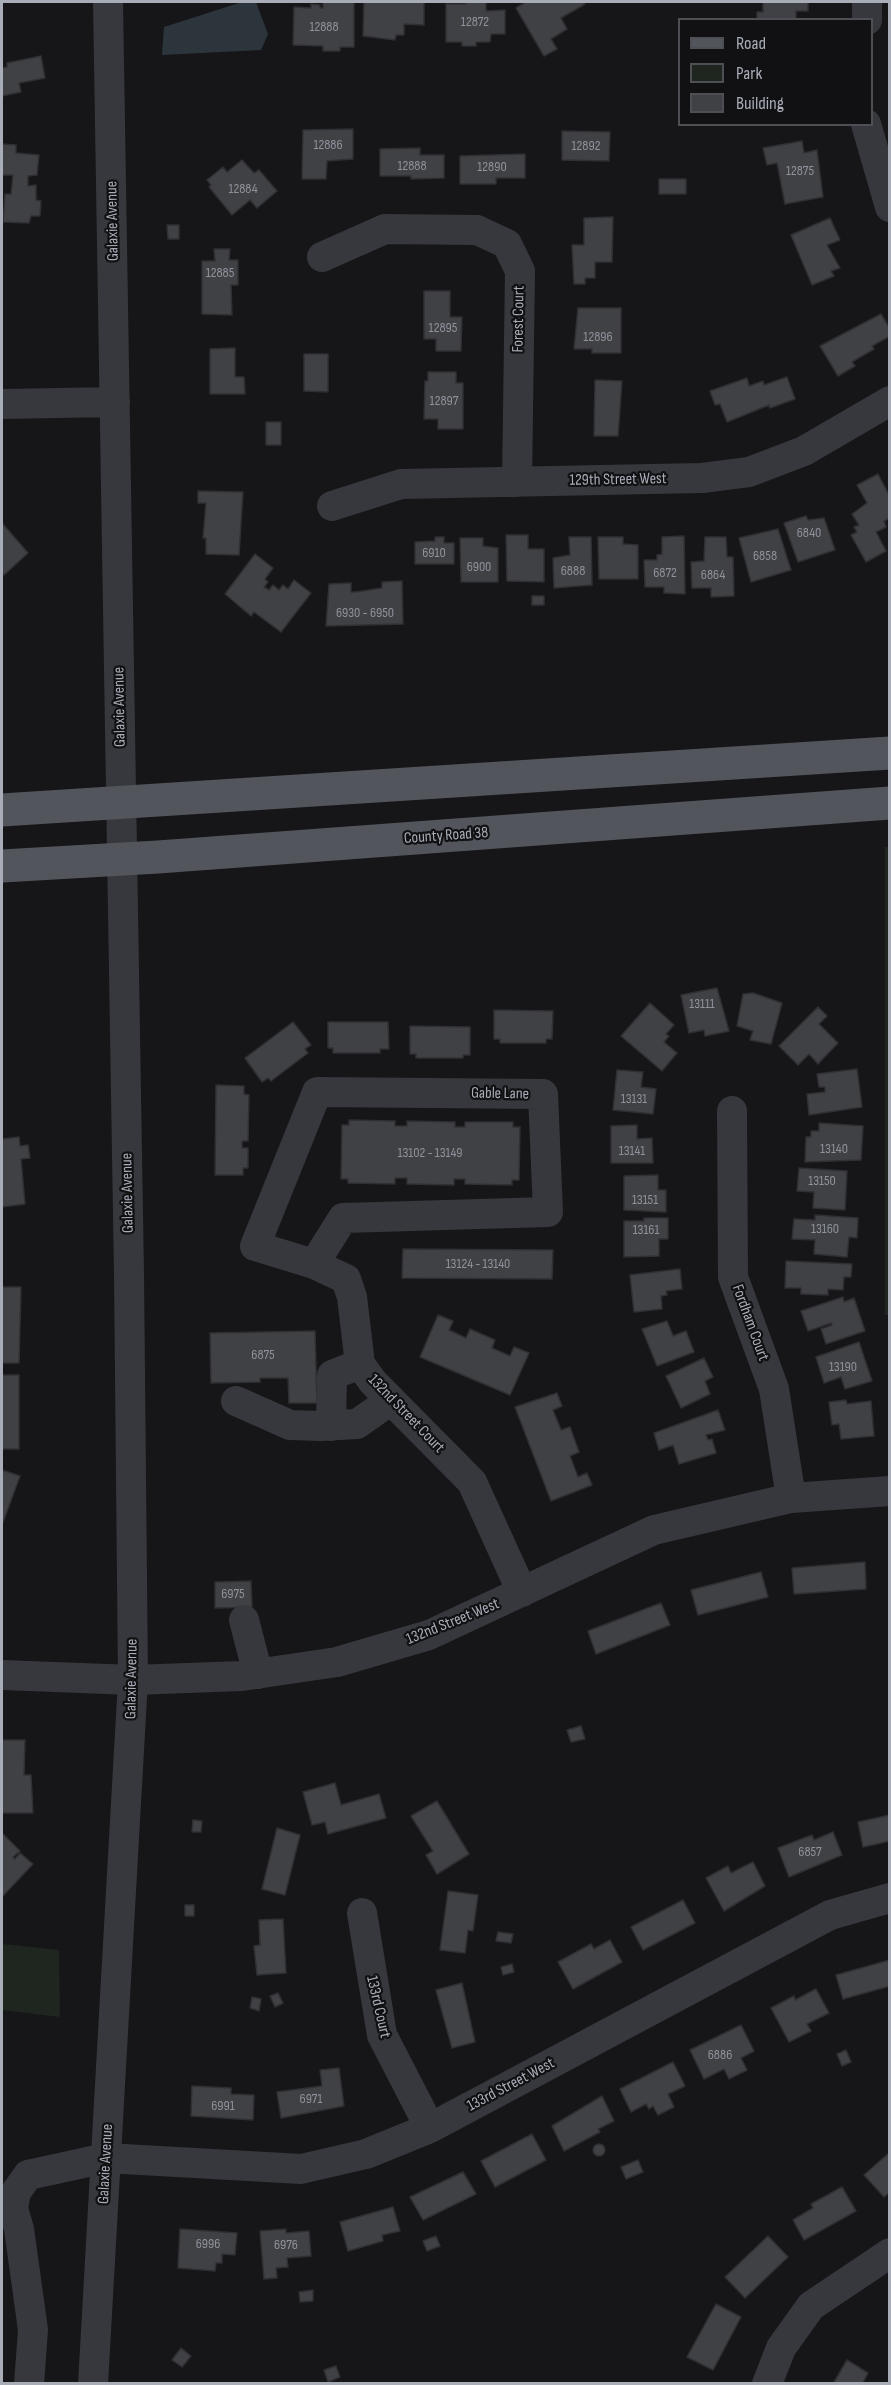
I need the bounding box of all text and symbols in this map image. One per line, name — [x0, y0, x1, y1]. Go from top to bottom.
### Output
house number: 12872 — [461, 14, 489, 30]
legend — [678, 18, 873, 126]
house number: 12888 — [309, 19, 339, 35]
text: Road — [736, 33, 766, 54]
text: Park — [736, 63, 762, 84]
text: Building — [736, 93, 784, 114]
house number: 12886 — [313, 137, 343, 153]
house number: 12892 — [572, 138, 600, 154]
house number: 12888 — [397, 158, 427, 174]
house number: 12890 — [477, 159, 507, 175]
house number: 12875 — [786, 163, 814, 179]
street label: Galaxie Avenue — [103, 181, 123, 261]
house number: 12884 — [228, 181, 258, 197]
house number: 12885 — [206, 265, 234, 281]
street label: Forest Court — [509, 285, 529, 353]
house number: 12895 — [429, 320, 457, 336]
house number: 12896 — [583, 329, 613, 345]
house number: 12897 — [430, 393, 458, 409]
street label: 129th Street West — [569, 470, 667, 490]
house number: 6840 — [797, 525, 821, 541]
house number: 6910 — [422, 545, 446, 561]
house number: 6858 — [753, 548, 777, 564]
house number: 6900 — [467, 559, 491, 575]
house number: 6888 — [561, 563, 585, 579]
house number: 6872 — [653, 565, 677, 581]
house number: 6864 — [701, 567, 725, 583]
house number: 6930 - 6950 — [336, 605, 394, 621]
street label: Galaxie Avenue — [110, 667, 130, 747]
street label: County Road 38 — [403, 823, 489, 849]
house number: 13111 — [689, 996, 715, 1012]
street label: Gable Lane — [471, 1084, 529, 1104]
house number: 13131 — [621, 1091, 647, 1107]
house number: 13140 — [820, 1141, 848, 1157]
house number: 13141 — [619, 1143, 645, 1159]
house number: 13102 - 13149 — [397, 1145, 463, 1161]
street label: Galaxie Avenue — [118, 1153, 138, 1233]
house number: 13150 — [808, 1173, 836, 1189]
house number: 13151 — [632, 1192, 658, 1208]
house number: 13160 — [811, 1221, 839, 1237]
house number: 13161 — [633, 1222, 659, 1238]
house number: 13124 - 13140 — [446, 1256, 510, 1272]
street label: Fordham Court — [727, 1282, 773, 1364]
house number: 6875 — [251, 1347, 275, 1363]
house number: 13190 — [829, 1359, 857, 1375]
street label: 132nd Street Court — [364, 1371, 448, 1457]
house number: 6975 — [221, 1586, 245, 1602]
street label: 132nd Street West — [404, 1595, 502, 1649]
street label: Galaxie Avenue — [122, 1639, 142, 1719]
house number: 6857 — [798, 1844, 822, 1860]
street label: 133rd Court — [362, 1974, 394, 2040]
house number: 6886 — [708, 2047, 732, 2063]
street label: 133rd Street West — [464, 2054, 558, 2116]
house number: 6971 — [300, 2091, 322, 2107]
house number: 6991 — [211, 2098, 235, 2114]
street label: Galaxie Avenue — [94, 2123, 118, 2205]
house number: 6996 — [196, 2236, 220, 2252]
house number: 6976 — [274, 2237, 298, 2253]

